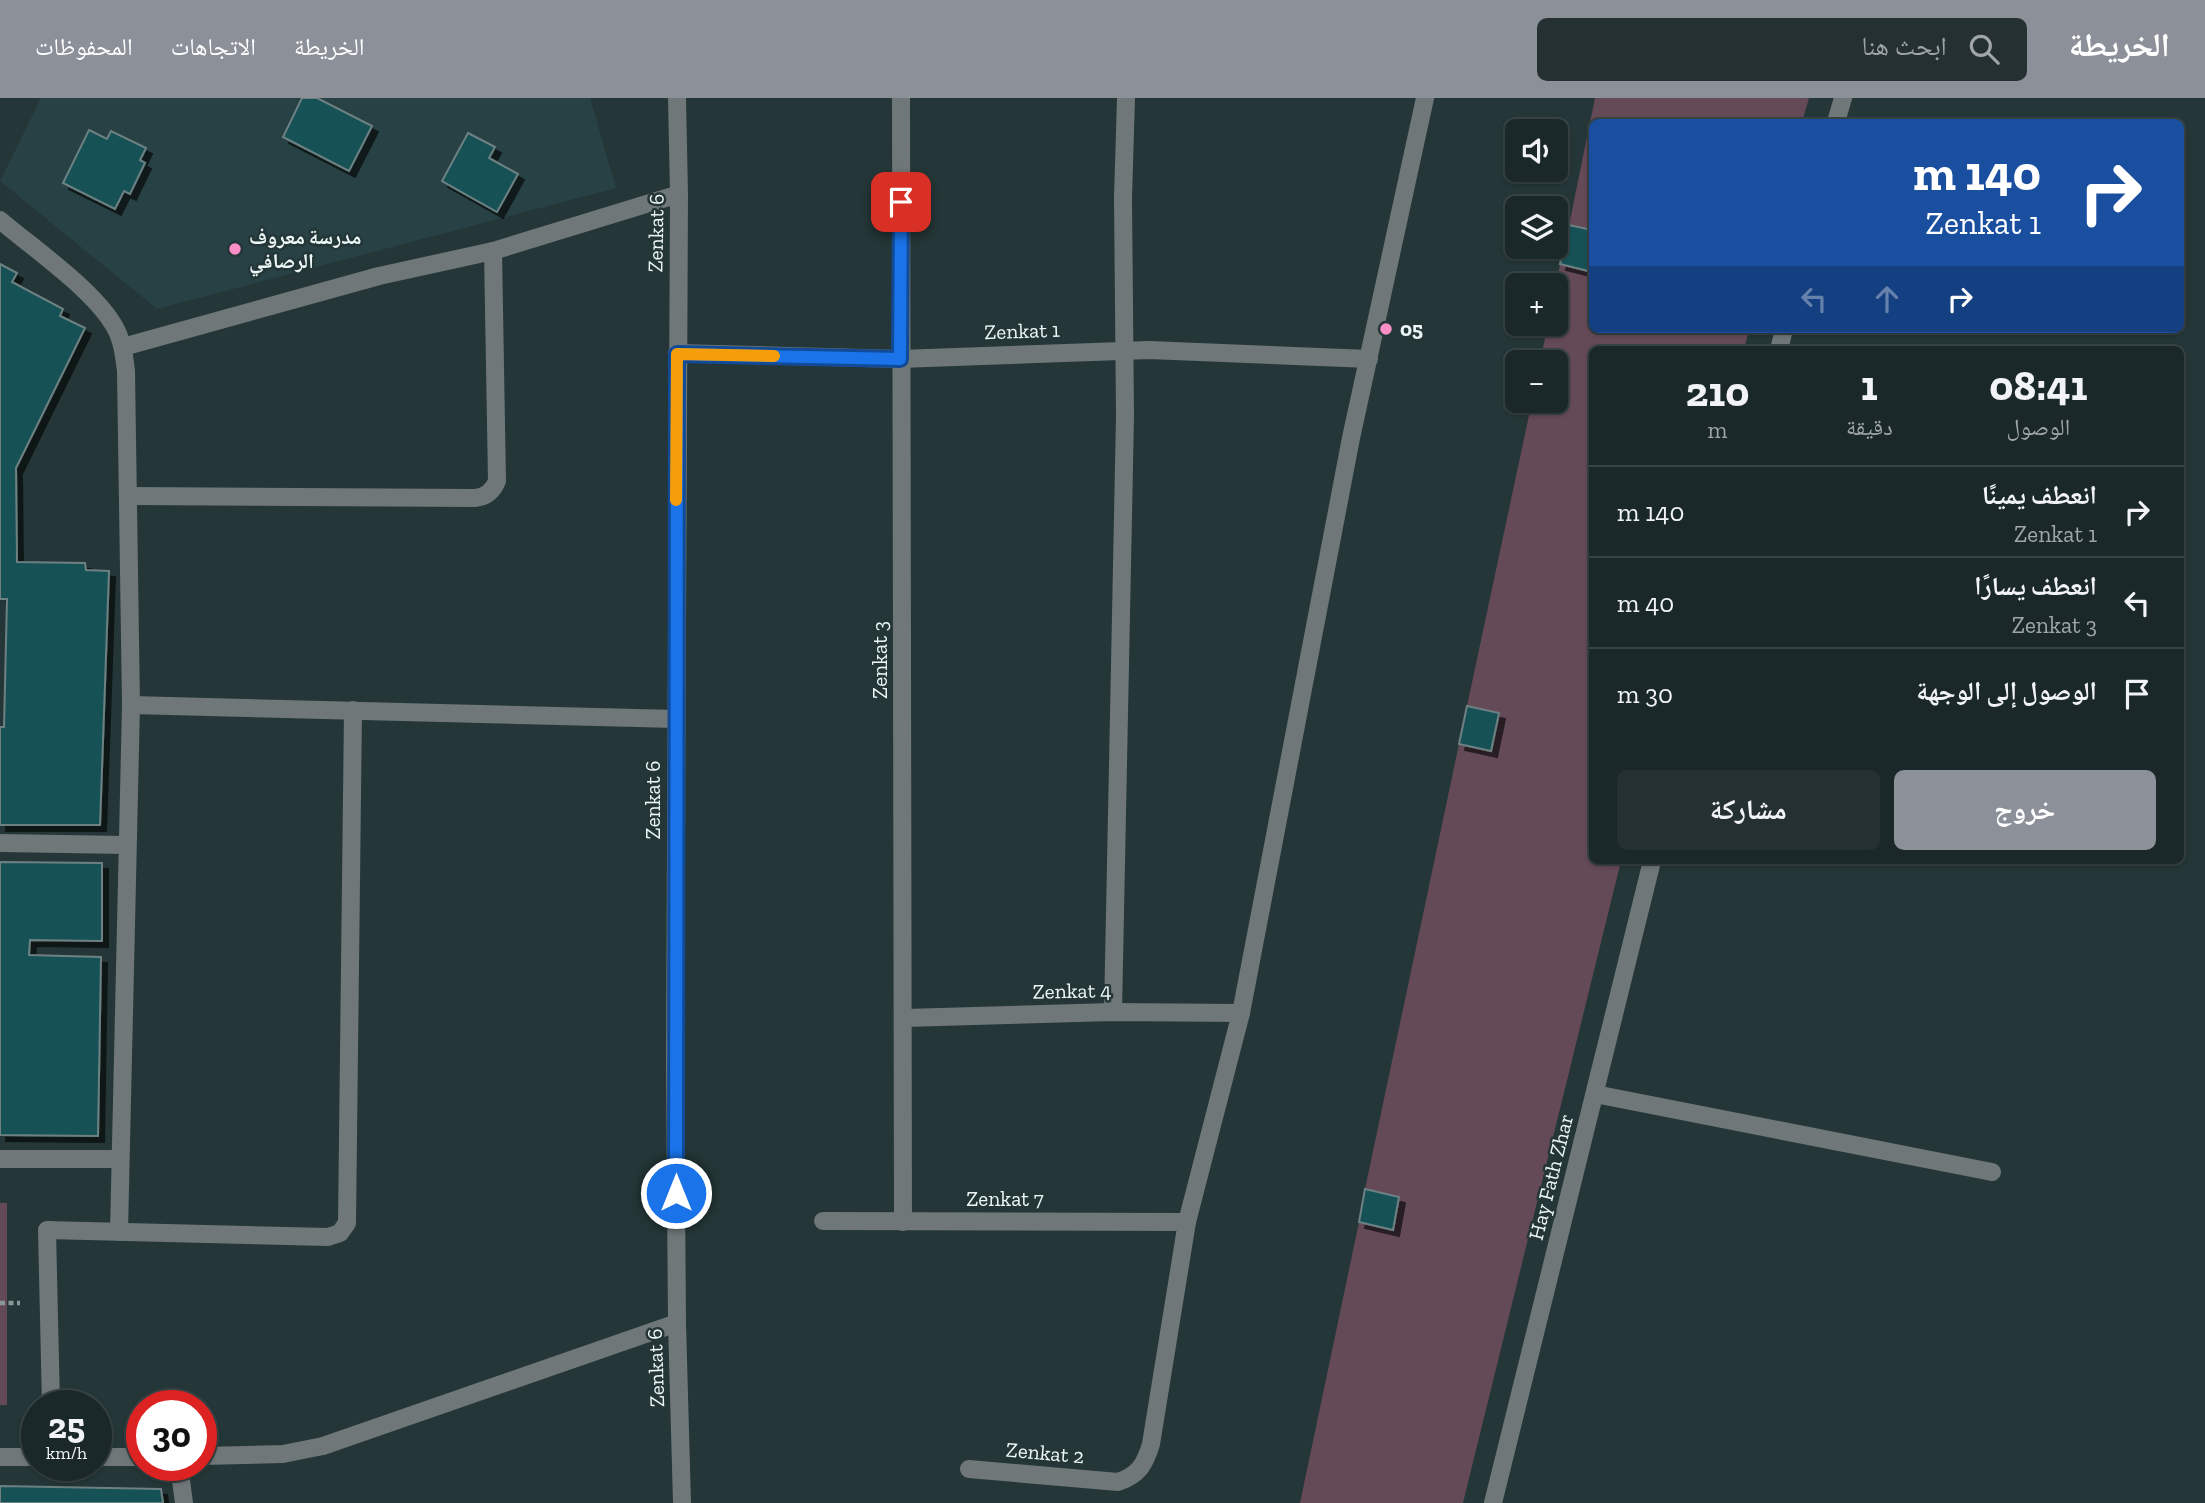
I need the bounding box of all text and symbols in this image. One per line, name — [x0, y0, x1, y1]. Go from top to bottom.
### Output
search box — [1537, 18, 2027, 81]
text: الخريطة — [2069, 25, 2170, 64]
text: ابحث هنا — [1862, 30, 1947, 62]
icon: search — [1965, 30, 2003, 68]
text: المحفوظات — [35, 32, 133, 61]
text: الاتجاهات — [171, 32, 256, 61]
text: الخريطة — [294, 32, 365, 61]
map controls — [1505, 119, 1568, 413]
button: sound — [1505, 119, 1568, 182]
text: 140 m — [1913, 144, 2041, 203]
icon: right — [2065, 147, 2156, 238]
pin — [871, 172, 931, 232]
icon: arrive — [882, 183, 920, 221]
street label: Zenkat 6 — [642, 193, 669, 273]
button: layers — [1505, 196, 1568, 259]
text: Zenkat 1 — [1926, 204, 2041, 242]
place label: مدرسة معروف الرصافي — [249, 224, 361, 277]
marker: مدرسة معروف الرصافي — [227, 241, 243, 257]
button: + — [1505, 273, 1568, 336]
icon: left — [1795, 280, 1833, 318]
icon: ahead — [1868, 280, 1906, 318]
icon: right — [1941, 280, 1979, 318]
place label: 05 — [1400, 316, 1423, 341]
street label: Zenkat 1 — [984, 317, 1060, 344]
marker: 05 — [1378, 321, 1394, 337]
button: − — [1505, 350, 1568, 413]
text: 1 — [1861, 360, 1878, 411]
text: 08:41 — [1989, 360, 2087, 411]
text: 210 — [1686, 366, 1749, 417]
text: دقيقة — [1846, 413, 1893, 441]
text: الوصول — [2007, 413, 2070, 441]
text: m — [1708, 416, 1727, 444]
text: انعطف يمينًا — [1982, 479, 2097, 511]
icon: right — [2118, 493, 2156, 531]
text: 140 m — [1617, 496, 1684, 528]
text: Zenkat 1 — [2014, 520, 2097, 548]
text: انعطف يسارًا — [1974, 570, 2097, 602]
icon: left — [2118, 584, 2156, 622]
text: 40 m — [1617, 587, 1674, 619]
text: Zenkat 3 — [2012, 611, 2097, 639]
street label: Zenkat 3 — [867, 621, 892, 699]
text: الوصول إلى الوجهة — [1916, 675, 2097, 707]
icon: arrive — [2118, 675, 2156, 713]
text: 30 m — [1617, 678, 1673, 710]
street label: Zenkat 6 — [640, 761, 665, 839]
button: مشاركة — [1617, 770, 1880, 850]
button: خروج — [1894, 770, 2156, 850]
street label: Zenkat 4 — [1032, 977, 1112, 1004]
street label: Hay Fath Zhar — [1523, 1111, 1578, 1242]
position arrow — [639, 1156, 713, 1230]
street label: Zenkat 7 — [966, 1186, 1044, 1211]
street label: Zenkat 6 — [642, 1328, 669, 1408]
speed limit sign: 30 — [126, 1390, 217, 1481]
text: 25 — [48, 1405, 85, 1447]
street label: Zenkat 2 — [1005, 1437, 1085, 1468]
text: km/h — [46, 1442, 87, 1464]

